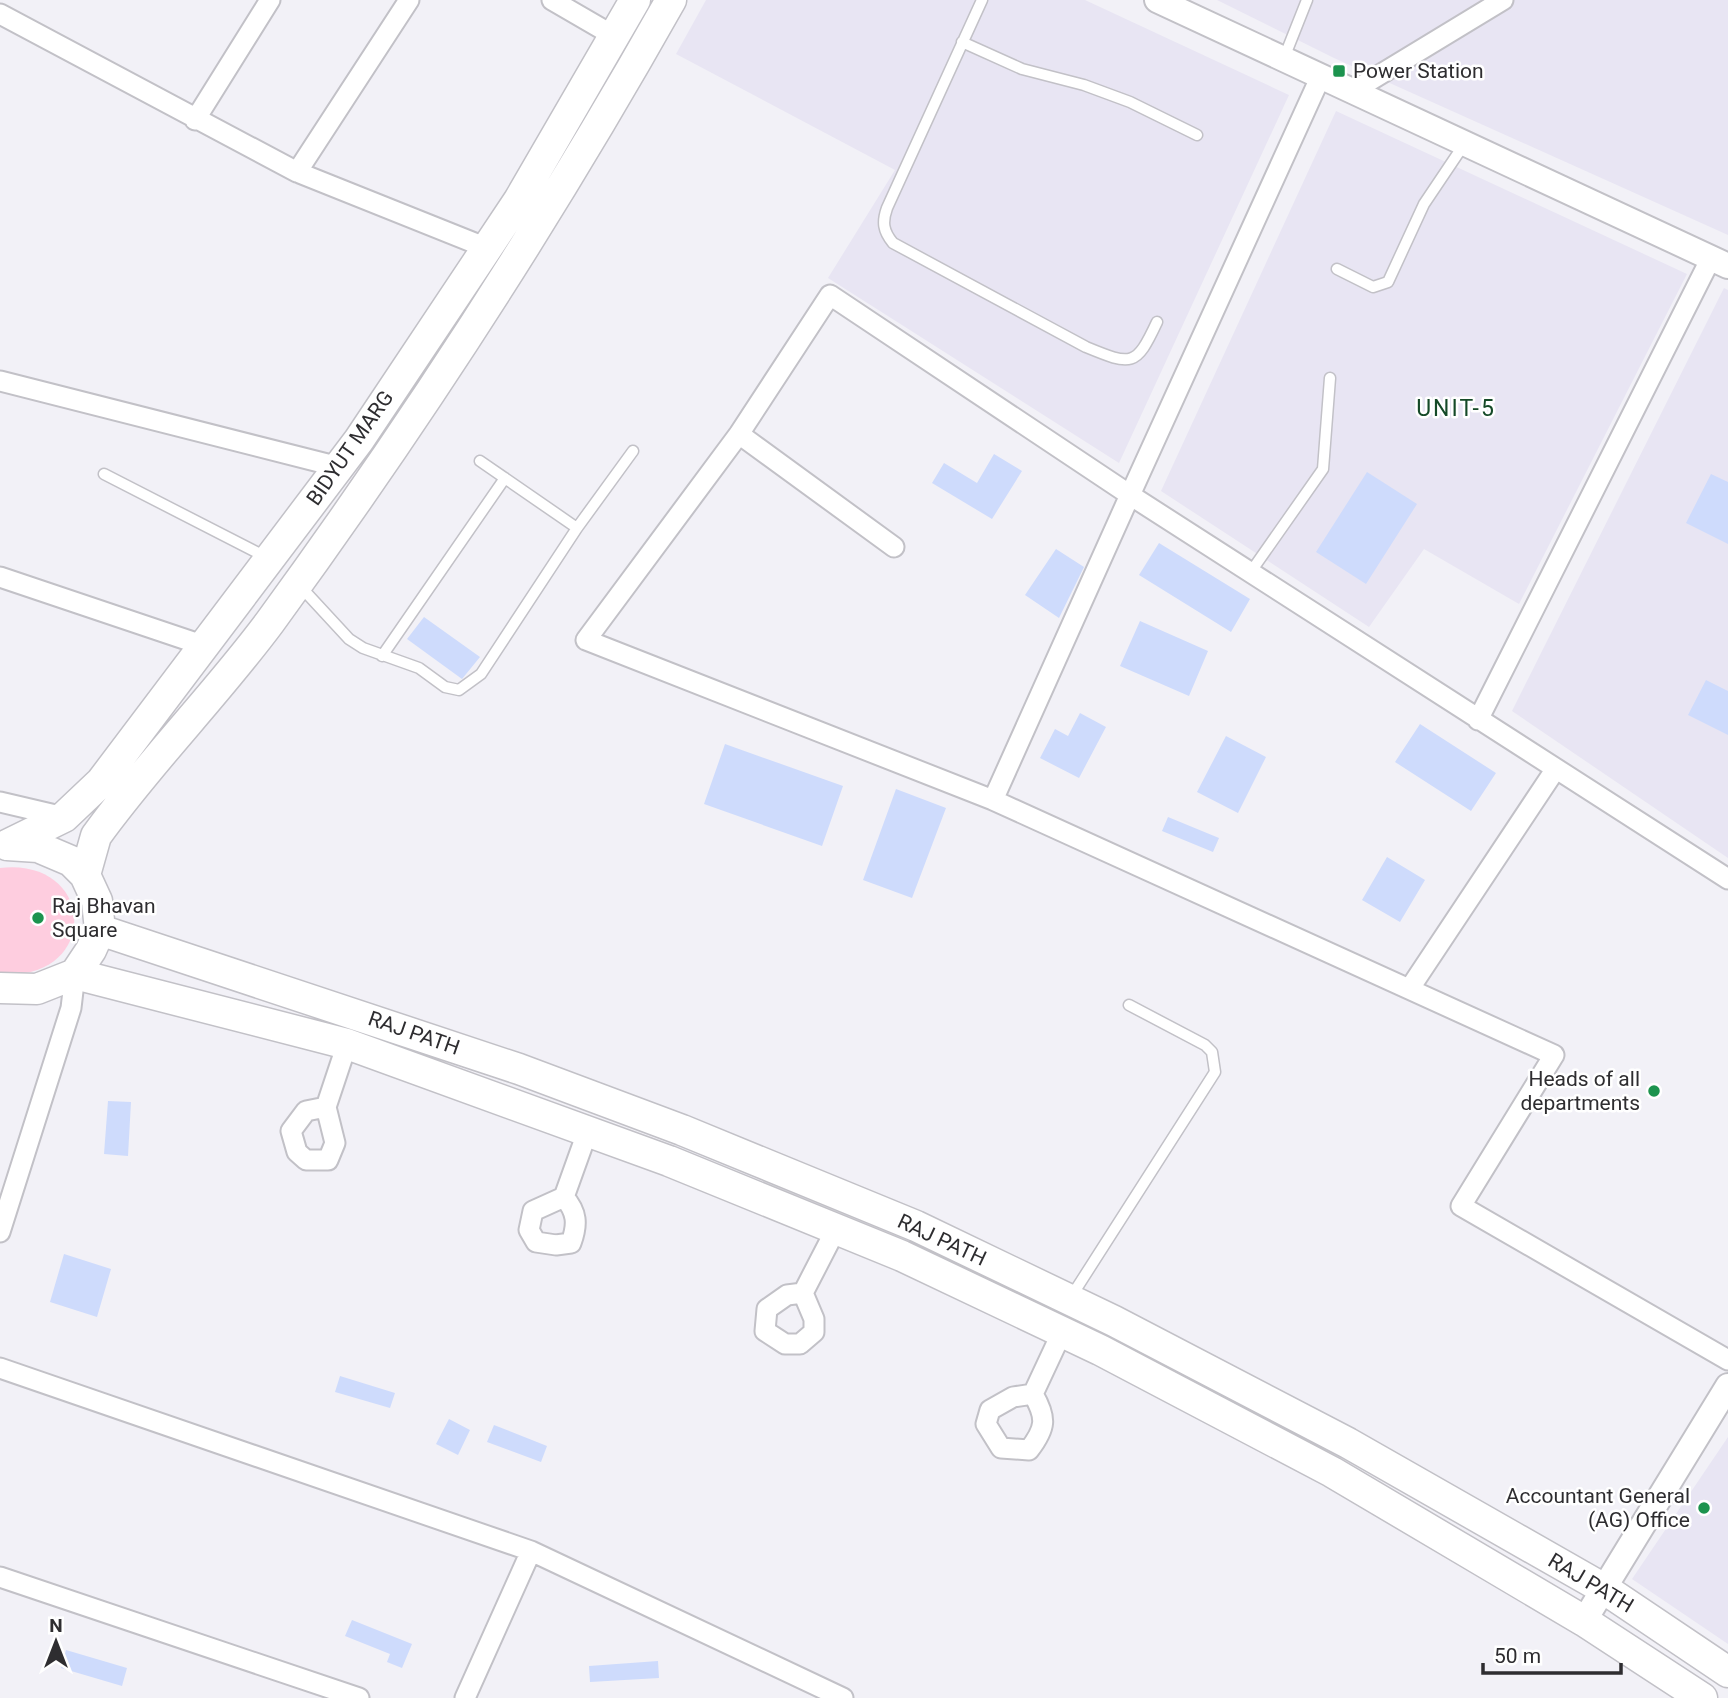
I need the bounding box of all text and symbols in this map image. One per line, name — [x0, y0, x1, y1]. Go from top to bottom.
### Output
place label: Power Station — [1353, 59, 1484, 83]
marker: Power Station — [1331, 63, 1347, 79]
street label: BIDYUT MARG — [302, 386, 398, 510]
district label: UNIT-5 — [1416, 395, 1496, 422]
place label: Raj Bhavan Square — [52, 894, 156, 942]
marker: Raj Bhavan Square — [30, 910, 46, 926]
street label: RAJ PATH — [365, 1006, 463, 1060]
place label: Heads of all departments — [1520, 1067, 1640, 1115]
marker: Heads of all departments — [1646, 1083, 1662, 1099]
street label: RAJ PATH — [894, 1209, 990, 1271]
place label: Accountant General (AG) Office — [1506, 1484, 1690, 1532]
marker: Accountant General (AG) Office — [1696, 1500, 1712, 1516]
street label: RAJ PATH — [1544, 1548, 1638, 1618]
north arrow — [21, 1607, 91, 1677]
text: N — [49, 1614, 63, 1637]
scale bar — [1483, 1632, 1621, 1676]
text: 50 m — [1494, 1644, 1541, 1668]

